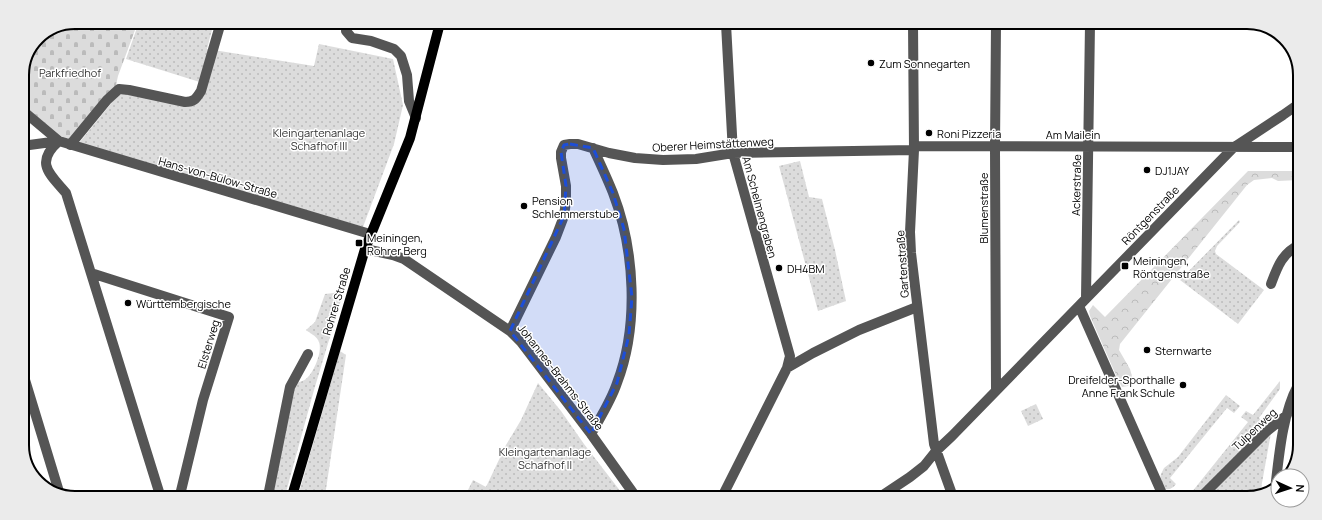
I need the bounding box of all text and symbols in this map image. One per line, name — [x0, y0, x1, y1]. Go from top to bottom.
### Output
place label: Zum Sonnegarten — [879, 56, 970, 71]
marker: Zum Sonnegarten — [866, 58, 876, 68]
park label: Parkfriedhof — [39, 65, 101, 80]
park label: Kleingartenanlage Schafhof III — [273, 125, 366, 153]
place label: Roni Pizzeria — [937, 126, 1001, 141]
street label: Am Mailein — [1046, 127, 1100, 142]
marker: Roni Pizzeria — [924, 128, 934, 138]
street label: Oberer Heimstättenweg — [652, 133, 774, 155]
street label: Hans-von-Bülow-Straße — [157, 153, 280, 201]
street label: Ackerstraße — [1068, 153, 1084, 216]
street label: Am Schelmengraben — [739, 155, 781, 259]
place label: DJ1JAY — [1155, 163, 1190, 178]
marker: DJ1JAY — [1142, 165, 1152, 175]
street label: Blumenstraße — [976, 172, 991, 244]
street label: Röntgenstraße — [1118, 182, 1182, 248]
place label: Pension Schlemmerstube — [532, 193, 619, 221]
marker: Pension Schlemmerstube — [519, 201, 529, 211]
street label: Gartenstraße — [892, 229, 912, 298]
place label: Meiningen, Rohrer Berg — [367, 230, 427, 258]
marker: Meiningen, Rohrer Berg — [354, 238, 364, 248]
place label: Meiningen, Röntgenstraße — [1133, 253, 1210, 281]
place label: DH4BM — [787, 261, 824, 276]
marker: Meiningen, Röntgenstraße — [1120, 261, 1130, 271]
marker: DH4BM — [774, 263, 784, 273]
street label: Rohrer Straße — [319, 265, 354, 337]
place label: Württembergische — [136, 296, 231, 311]
marker: Württembergische — [123, 298, 133, 308]
street label: Elsterweg — [193, 318, 223, 370]
street label: Johannes-Brahms-Straße — [515, 321, 608, 434]
place label: Sternwarte — [1155, 343, 1212, 358]
marker: Sternwarte — [1142, 345, 1152, 355]
place label: Dreifelder-Sporthalle Anne Frank Schule — [1068, 372, 1176, 400]
marker: Dreifelder-Sporthalle Anne Frank Schule — [1178, 380, 1188, 390]
street label: Tulpenweg — [1229, 405, 1279, 453]
park label: Kleingartenanlage Schafhof II — [499, 444, 592, 472]
north arrow — [1270, 468, 1310, 508]
text: N — [1293, 484, 1308, 493]

